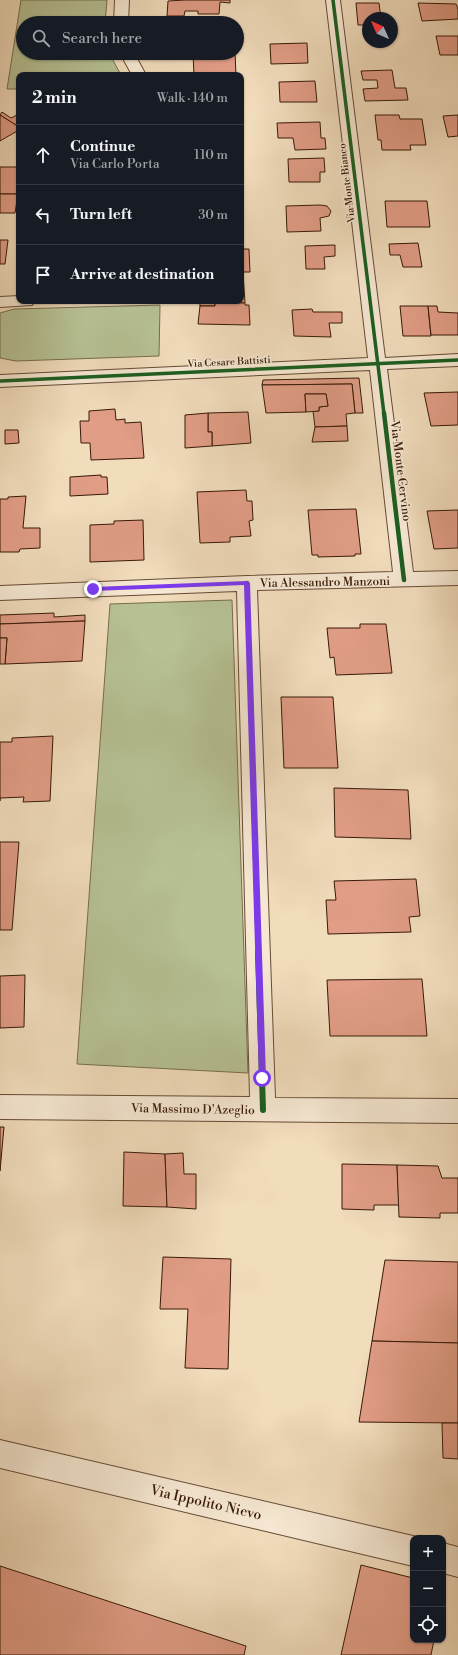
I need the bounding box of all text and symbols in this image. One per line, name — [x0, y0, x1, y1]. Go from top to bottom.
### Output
north arrow — [362, 12, 398, 48]
search box — [16, 16, 244, 60]
icon: search — [30, 27, 52, 49]
text: Search here — [62, 29, 142, 48]
text: 2 min — [32, 87, 77, 109]
text: Walk · 140 m — [157, 90, 228, 106]
text: Continue — [70, 137, 135, 156]
street label: Via Monte Bianco — [336, 142, 358, 224]
icon: ahead — [32, 144, 54, 166]
text: 110 m — [194, 147, 228, 163]
text: Via Carlo Porta — [70, 156, 160, 172]
icon: left — [32, 204, 54, 226]
text: Turn left — [70, 205, 132, 224]
text: 30 m — [198, 207, 228, 223]
icon: arrive — [32, 264, 54, 286]
text: Arrive at destination — [70, 265, 214, 284]
street label: Via Cesare Battisti — [186, 354, 272, 370]
street label: Via Monte Cervino — [387, 419, 414, 523]
street label: Via Alessandro Manzoni — [259, 574, 390, 591]
route end — [84, 580, 102, 598]
route start — [253, 1069, 271, 1087]
street label: Via Massimo D'Azeglio — [130, 1101, 255, 1118]
street label: Via Ippolito Nievo — [147, 1481, 263, 1525]
map controls — [410, 1535, 446, 1643]
button: + — [410, 1535, 446, 1571]
button: − — [410, 1571, 446, 1607]
button: locate — [410, 1607, 446, 1643]

